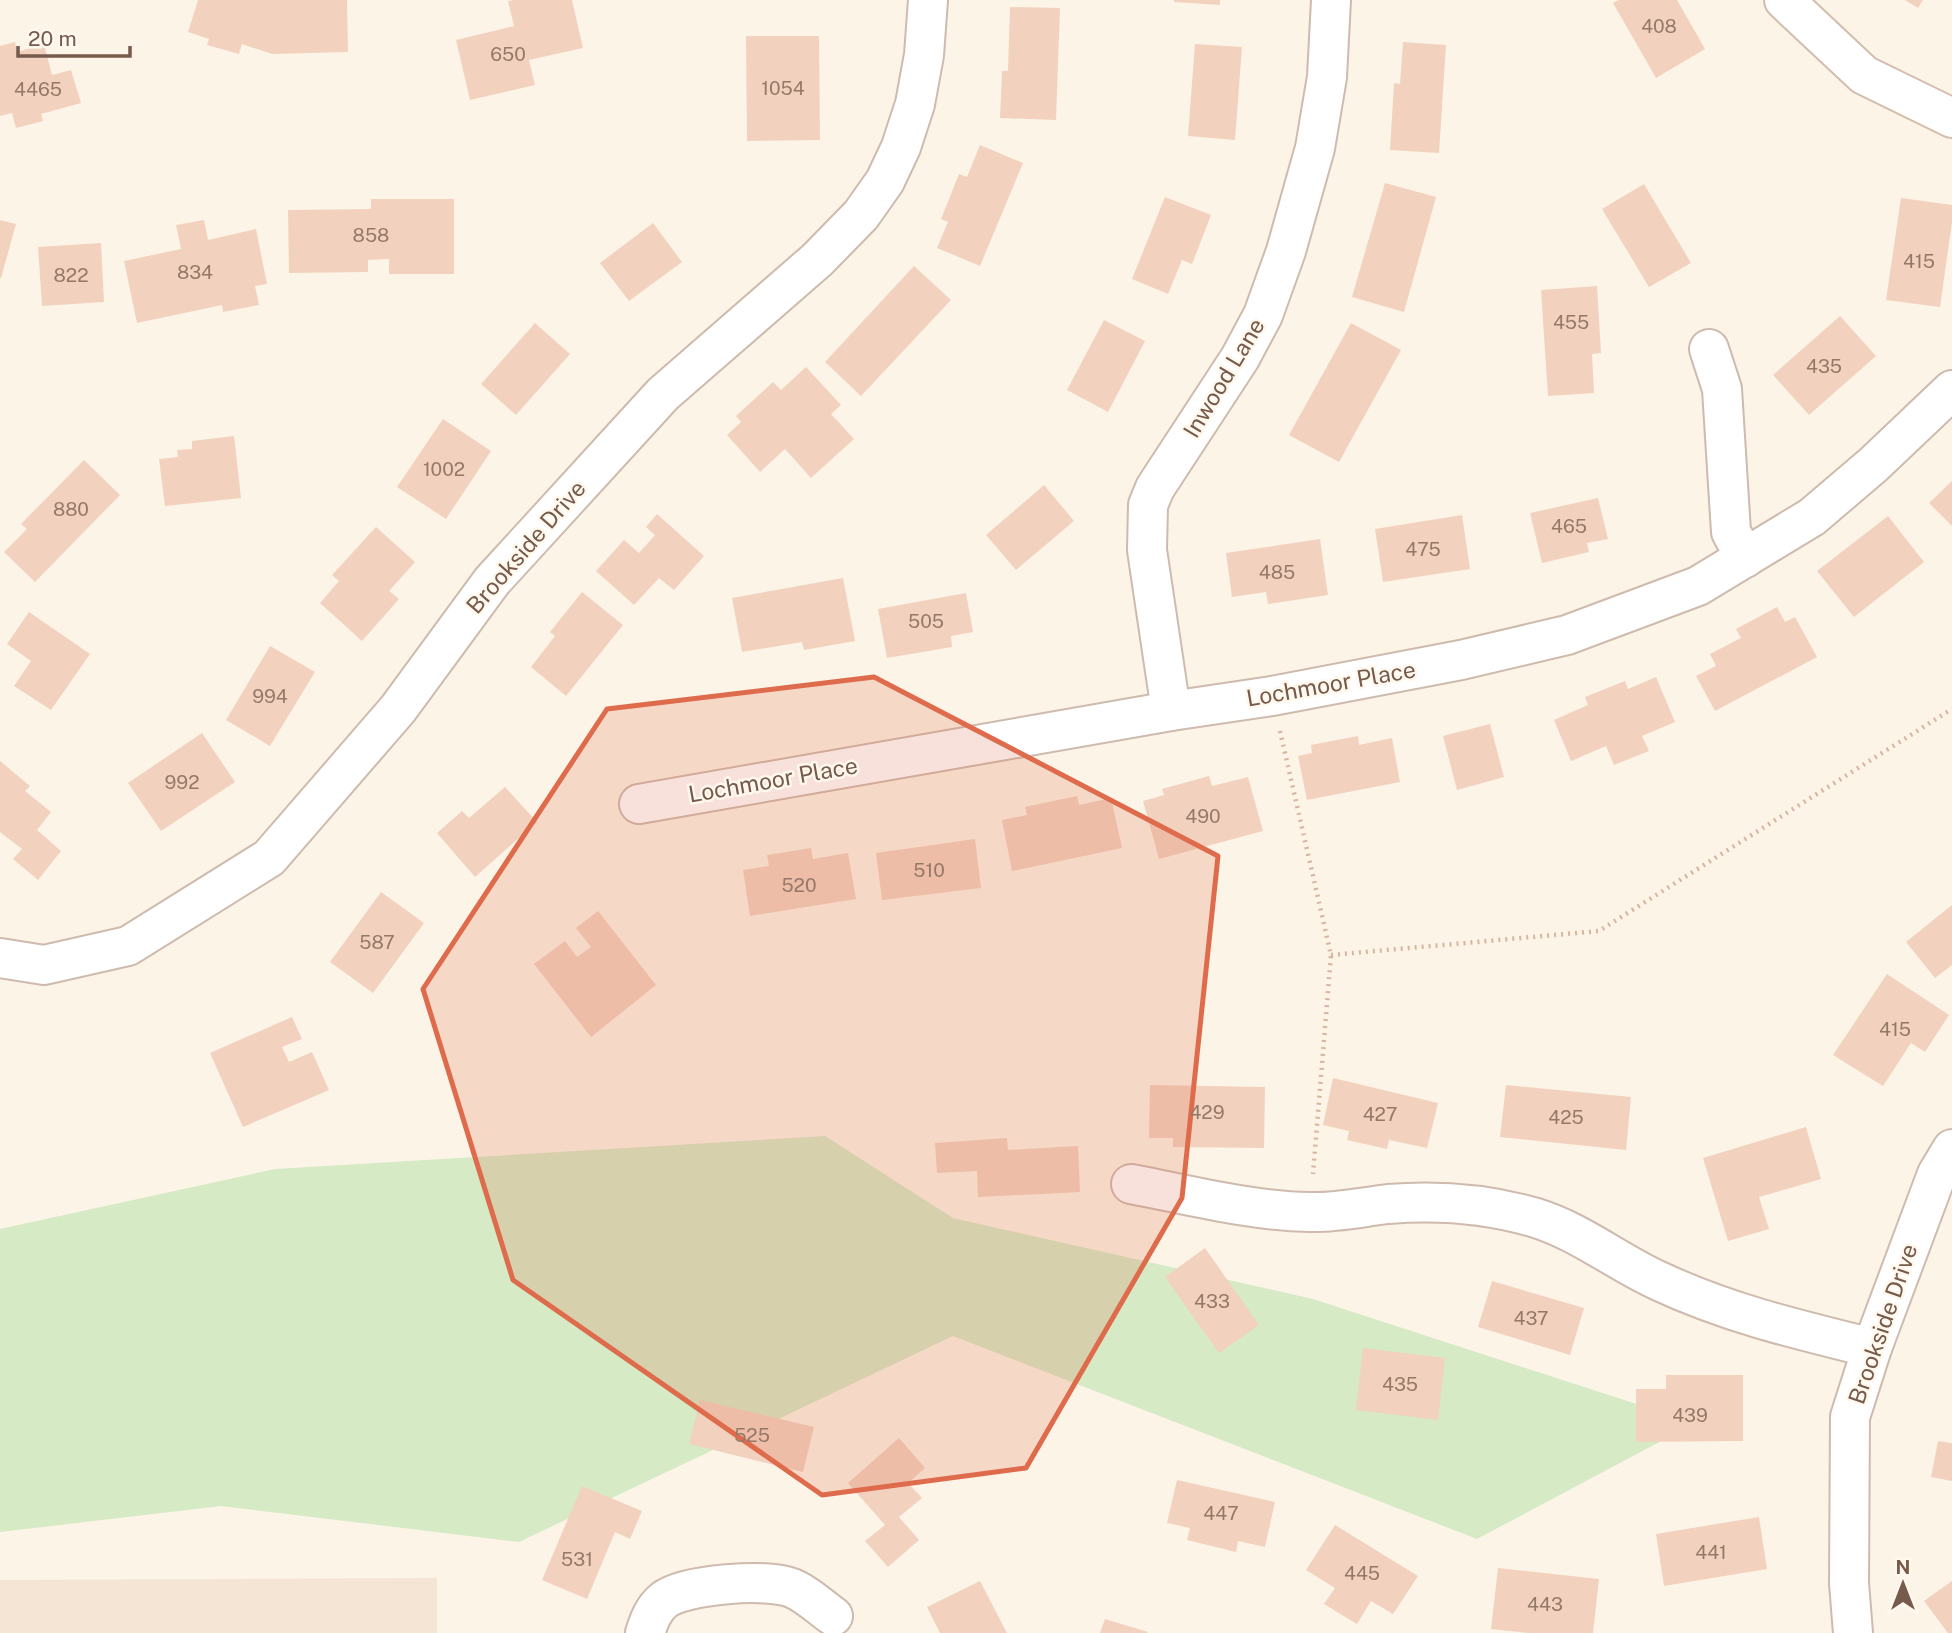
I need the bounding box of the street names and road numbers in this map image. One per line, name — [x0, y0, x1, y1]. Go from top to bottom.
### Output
street label: Inwood Lane — [1177, 313, 1270, 442]
street label: Brookside Drive — [461, 475, 591, 619]
street label: Lochmoor Place — [1244, 655, 1418, 712]
street label: Lochmoor Place — [686, 751, 860, 808]
street label: Brookside Drive — [1843, 1240, 1923, 1407]

